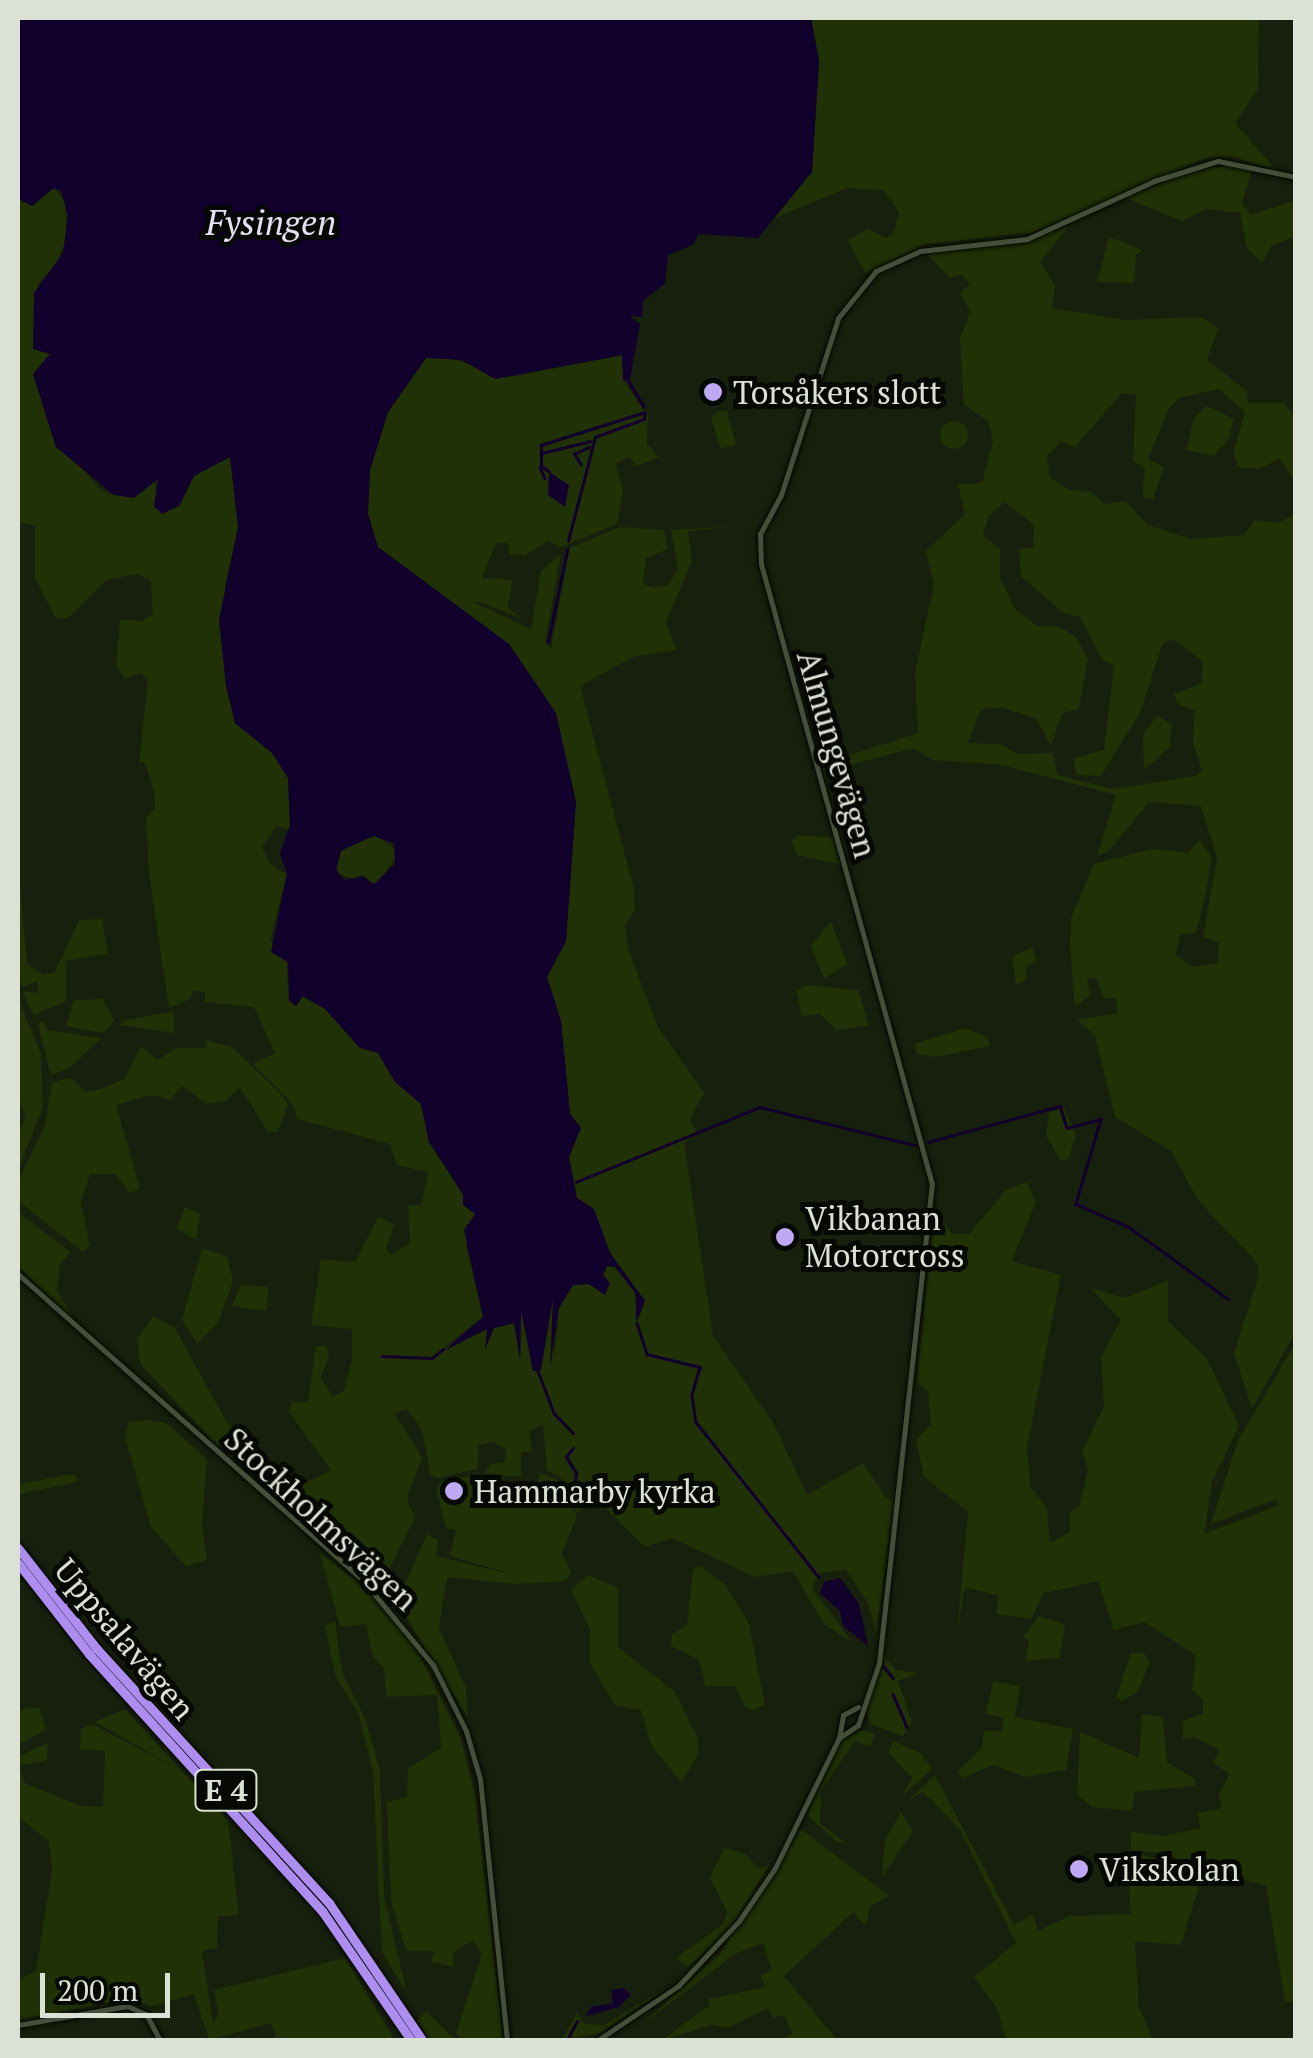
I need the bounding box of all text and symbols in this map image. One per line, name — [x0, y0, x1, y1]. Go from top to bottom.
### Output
water label: Fysingen — [206, 201, 336, 243]
place label: Torsåkers slott — [733, 373, 941, 411]
marker: Torsåkers slott — [702, 381, 724, 403]
street label: Almungevägen — [789, 646, 885, 862]
place label: Vikbanan Motorcross — [805, 1200, 965, 1275]
marker: Vikbanan Motorcross — [774, 1226, 796, 1248]
street label: Stockholmsvägen — [216, 1420, 426, 1618]
place label: Hammarby kyrka — [474, 1472, 716, 1510]
marker: Hammarby kyrka — [443, 1480, 465, 1502]
street label: Uppsalavägen — [47, 1551, 203, 1727]
road number: E 4 — [194, 1765, 258, 1815]
place label: Vikskolan — [1099, 1850, 1240, 1888]
marker: Vikskolan — [1068, 1858, 1090, 1880]
scale bar — [45, 1953, 175, 2015]
text: 200 m — [57, 1970, 138, 2010]

